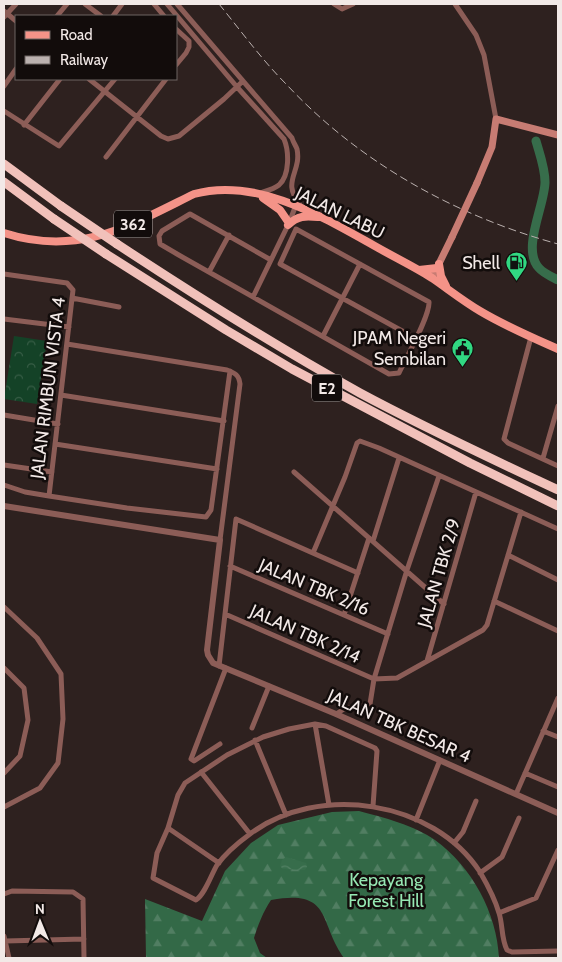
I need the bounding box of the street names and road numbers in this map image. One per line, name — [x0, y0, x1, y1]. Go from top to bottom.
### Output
street label: JALAN LABU — [291, 182, 388, 244]
road number: 362 — [114, 210, 152, 238]
street label: JALAN RIMBUN VISTA 4 — [26, 296, 70, 481]
road number: E2 — [312, 374, 342, 402]
street label: JALAN TBK 2/9 — [413, 516, 465, 631]
street label: JALAN TBK 2/16 — [254, 553, 373, 620]
street label: JALAN TBK 2/14 — [245, 599, 364, 668]
street label: JALAN TBK BESAR 4 — [323, 684, 474, 768]

